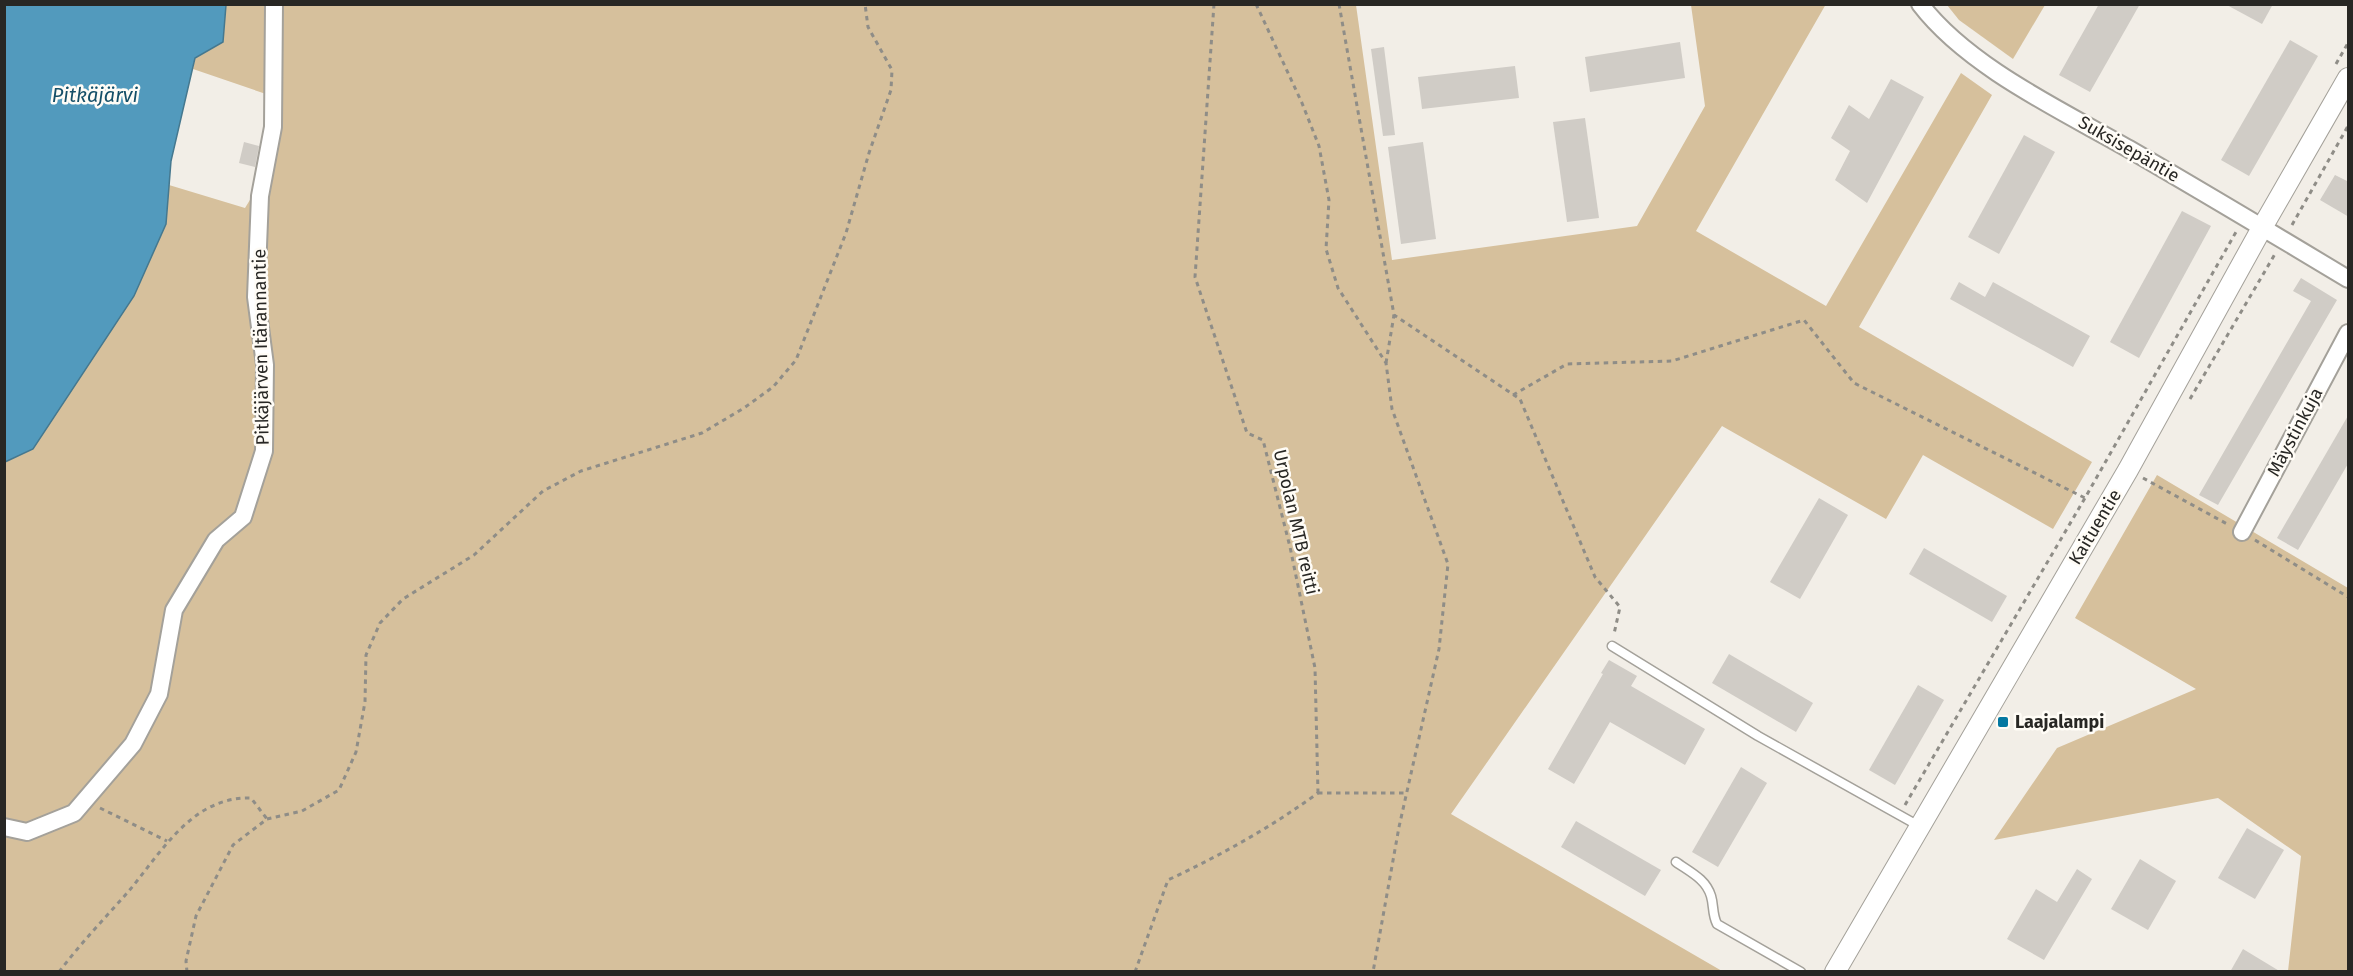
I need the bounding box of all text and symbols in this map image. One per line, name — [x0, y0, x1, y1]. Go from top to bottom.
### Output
water label: Pitkäjärvi — [52, 83, 139, 107]
street label: Suksisepäntie — [2074, 111, 2184, 187]
street label: Pitkäjärven Itärannantie — [248, 248, 274, 446]
street label: Mäystinkuja — [2262, 384, 2328, 480]
street label: Urpolan MTB reitti — [1269, 447, 1323, 597]
street label: Kaituentie — [2064, 485, 2126, 569]
place label: Laajalampi — [2015, 711, 2104, 733]
marker: Laajalampi — [1996, 715, 2010, 729]

